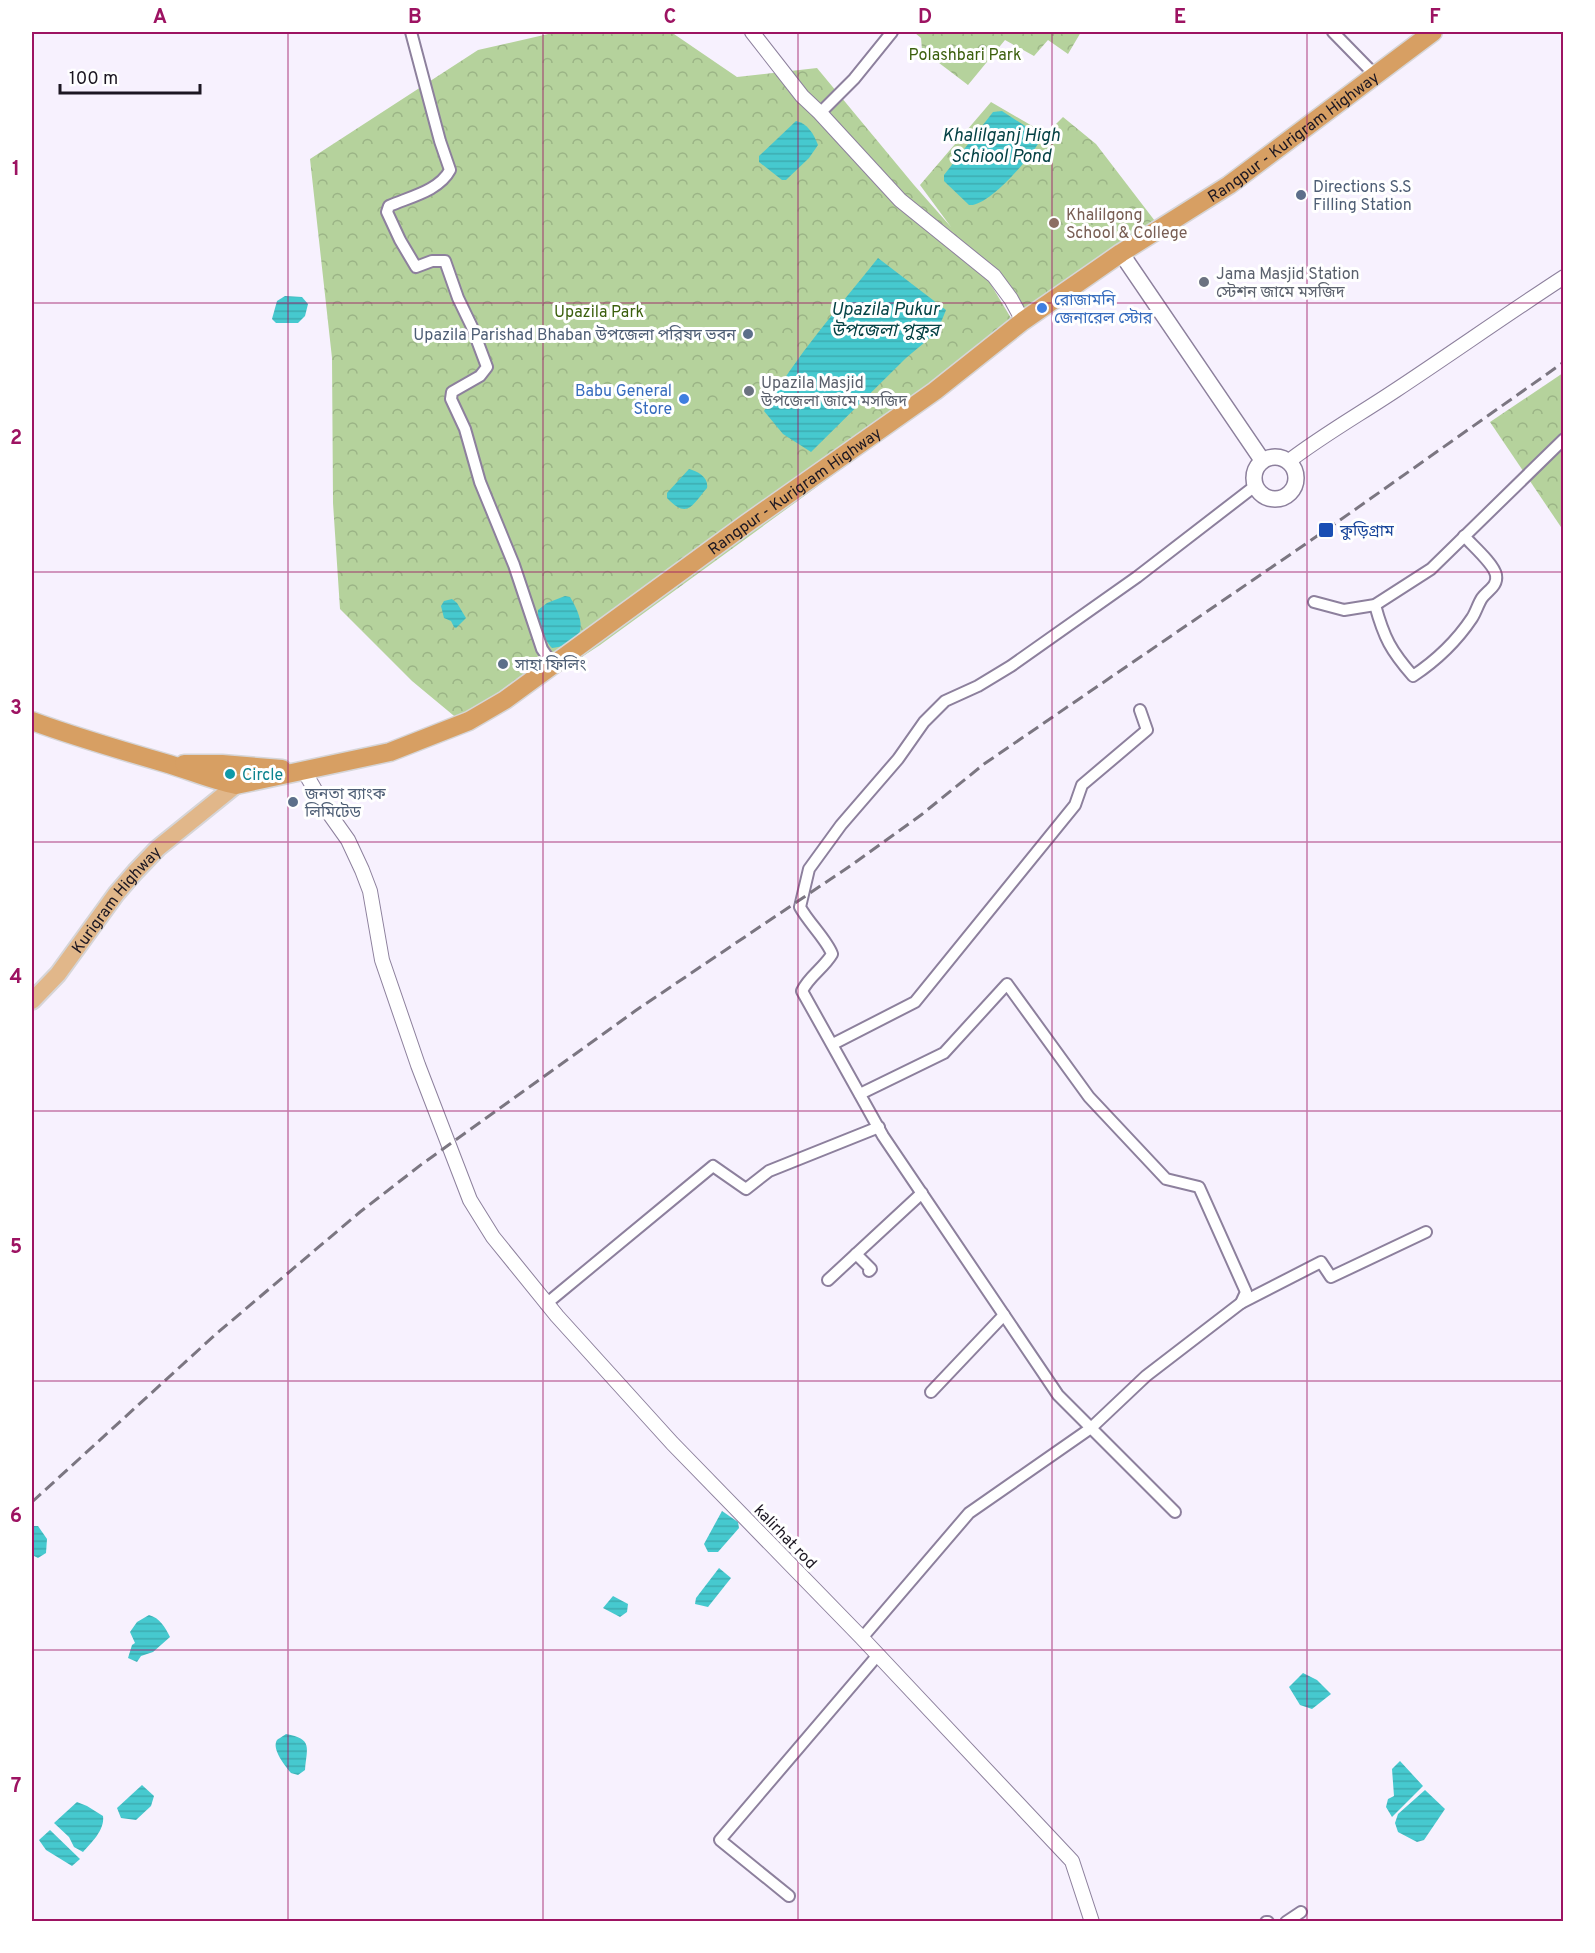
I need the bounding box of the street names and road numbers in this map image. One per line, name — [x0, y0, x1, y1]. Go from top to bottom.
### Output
street label: Rangpur - Kurigram Highway — [1205, 68, 1384, 208]
street label: Rangpur - Kurigram Highway — [705, 424, 886, 560]
street label: Kurigram Highway — [68, 843, 166, 958]
street label: kalirhat rod — [749, 1501, 820, 1574]

